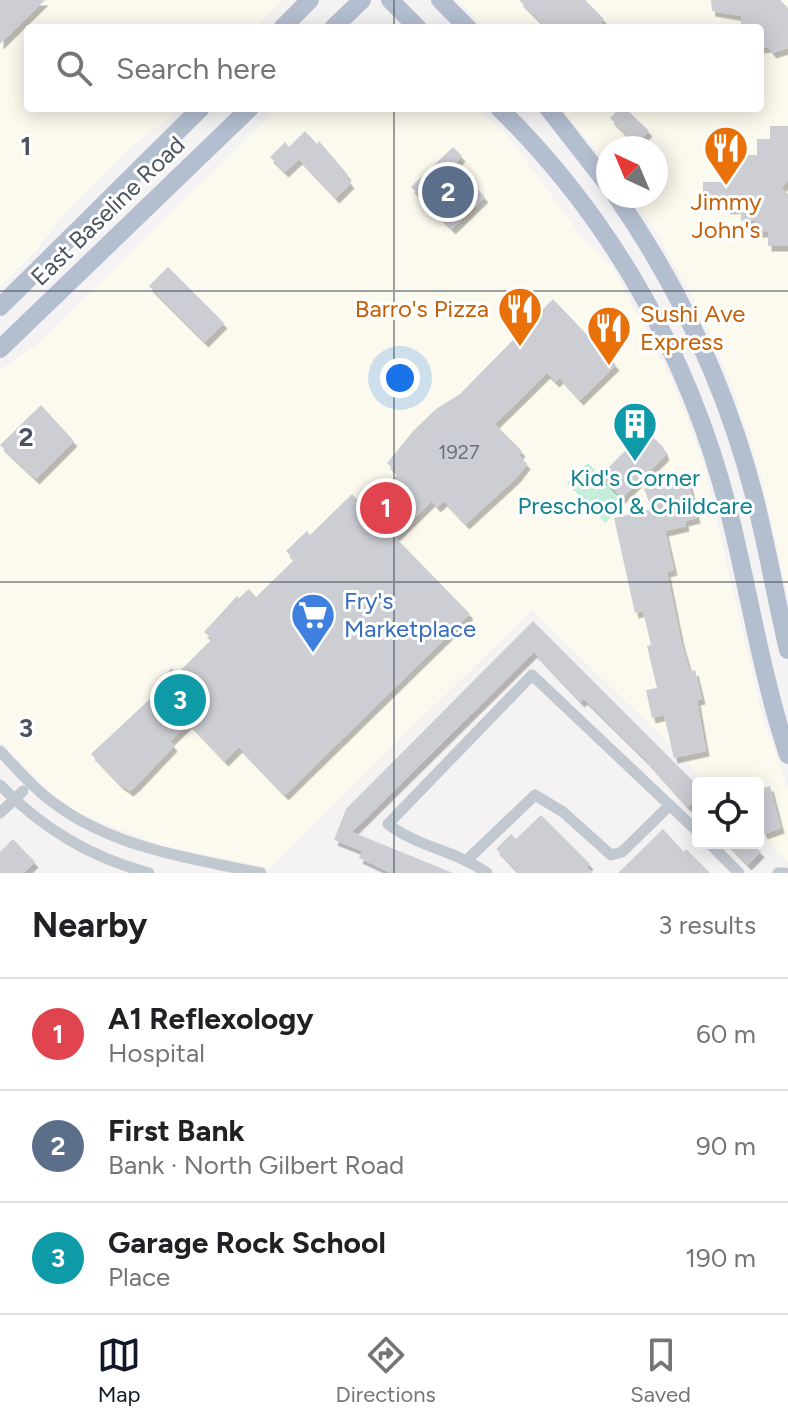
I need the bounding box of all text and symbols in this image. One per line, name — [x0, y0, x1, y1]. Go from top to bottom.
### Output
search box — [24, 24, 764, 112]
icon: search — [52, 46, 96, 90]
text: Search here — [116, 50, 276, 87]
restaurant icon: Jimmy John's — [702, 124, 750, 187]
text: 1 — [21, 130, 31, 162]
street label: East Baseline Road — [25, 130, 191, 291]
north arrow — [596, 136, 668, 208]
pin: 2 — [422, 162, 474, 222]
place label: Jimmy John's — [690, 187, 762, 244]
restaurant icon: Barro's Pizza — [496, 285, 544, 348]
place label: Barro's Pizza — [355, 294, 489, 323]
place label: Sushi Ave Express — [640, 299, 745, 356]
restaurant icon: Sushi Ave Express — [585, 304, 633, 367]
your location — [380, 358, 420, 398]
building icon: Kid's Corner Preschool & Childcare — [611, 400, 659, 463]
text: 2 — [18, 421, 34, 453]
house number: 1927 — [438, 440, 480, 464]
place label: Kid's Corner Preschool & Childcare — [517, 463, 753, 520]
pin: 1 — [360, 478, 412, 538]
place label: Fry's Marketplace — [344, 586, 476, 643]
supermarket icon: Fry's Marketplace — [289, 591, 337, 654]
pin: 3 — [154, 670, 206, 730]
text: 3 — [19, 712, 33, 744]
map controls — [692, 777, 764, 849]
button: locate — [692, 777, 764, 849]
text: Nearby — [32, 905, 147, 946]
text: 3 results — [658, 909, 756, 941]
text: A1 Reflexology — [108, 1000, 314, 1037]
text: 1 — [53, 1018, 63, 1050]
text: 60 m — [696, 1018, 756, 1050]
text: Hospital — [108, 1037, 205, 1069]
text: First Bank — [108, 1112, 245, 1149]
text: 2 — [50, 1130, 66, 1162]
text: 90 m — [696, 1130, 756, 1162]
text: Bank · North Gilbert Road — [108, 1149, 404, 1181]
text: Garage Rock School — [108, 1224, 386, 1261]
text: 3 — [51, 1242, 65, 1274]
text: 190 m — [685, 1242, 756, 1274]
text: Place — [108, 1261, 170, 1293]
tab: Map — [97, 1333, 141, 1408]
tab: Directions — [336, 1333, 436, 1408]
tab: Saved — [630, 1333, 691, 1408]

